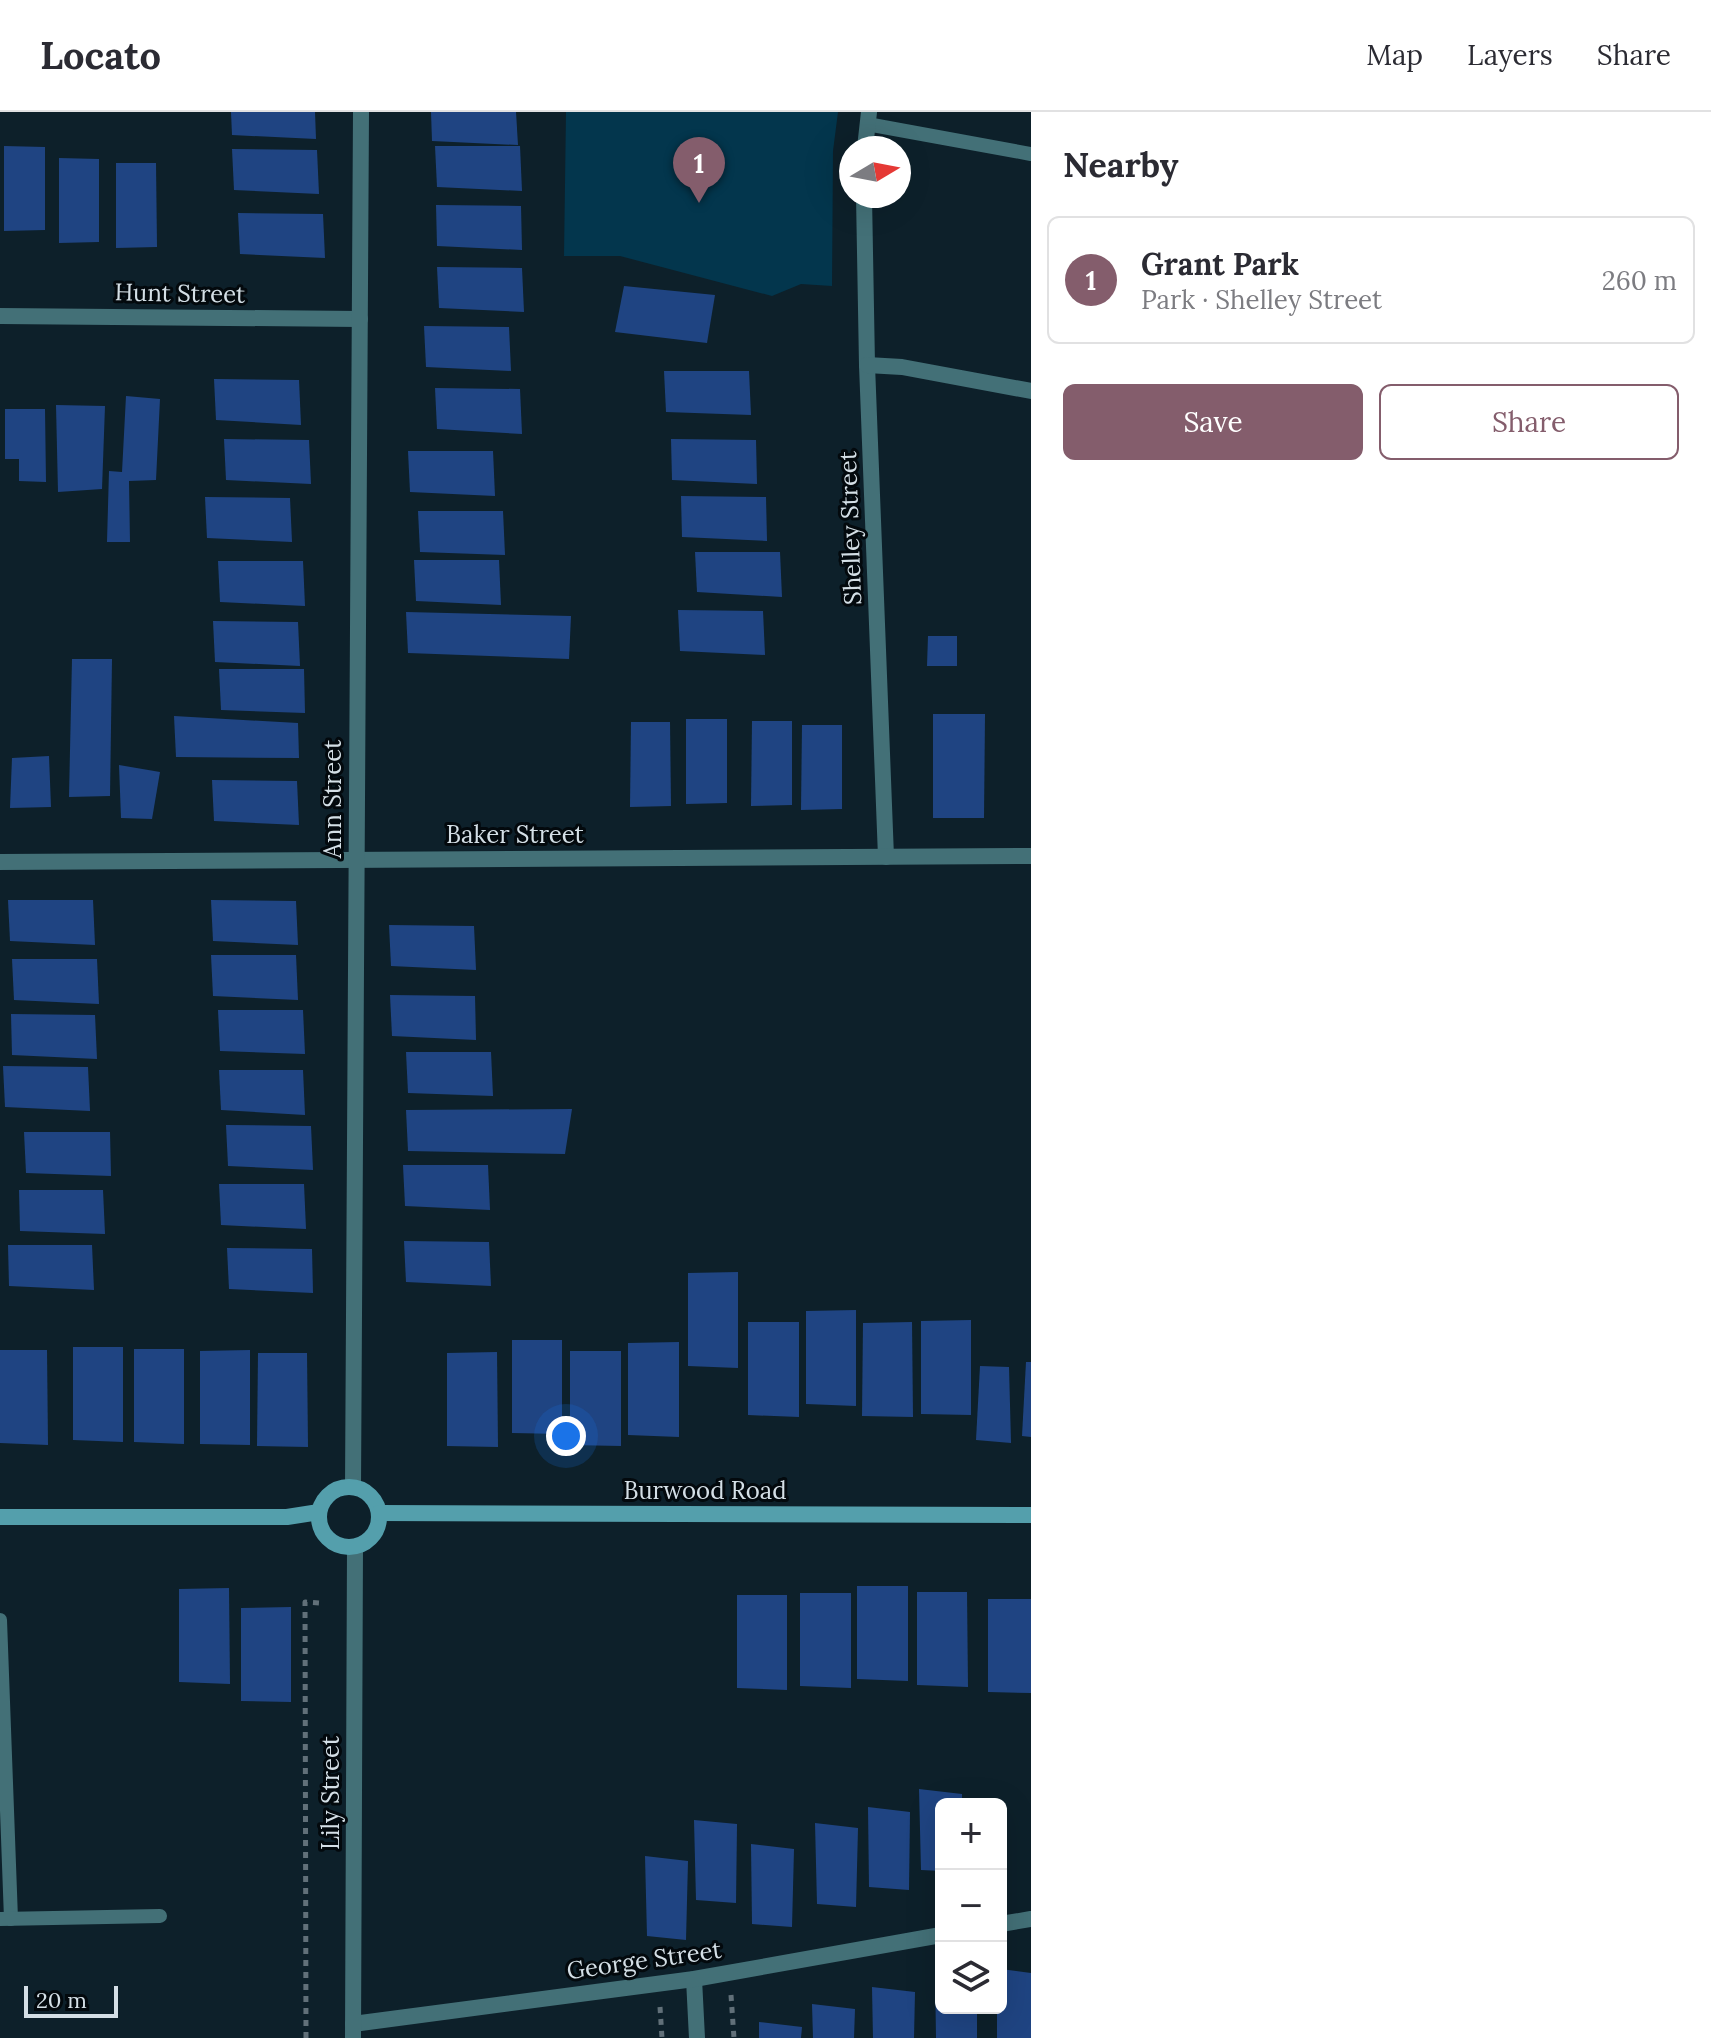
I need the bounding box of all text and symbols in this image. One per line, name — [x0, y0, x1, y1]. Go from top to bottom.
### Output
text: Locato — [40, 31, 161, 79]
text: Map — [1366, 37, 1423, 73]
text: Layers — [1467, 37, 1553, 73]
text: Share — [1597, 37, 1671, 73]
north arrow — [839, 136, 911, 208]
pin: 1 — [673, 137, 725, 203]
text: Nearby — [1063, 143, 1179, 186]
text: Grant Park — [1141, 245, 1299, 283]
text: 1 — [1086, 264, 1096, 297]
text: 260 m — [1602, 264, 1677, 297]
street label: Hunt Street — [114, 276, 246, 310]
text: Park · Shelley Street — [1141, 283, 1382, 316]
button: Save — [1063, 384, 1363, 460]
button: Share — [1379, 384, 1679, 460]
street label: Shelley Street — [832, 450, 868, 605]
street label: Ann Street — [317, 739, 348, 859]
street label: Baker Street — [446, 819, 585, 850]
your location — [546, 1416, 586, 1456]
street label: Burwood Road — [623, 1475, 787, 1506]
street label: Lily Street — [315, 1735, 346, 1850]
map controls — [935, 1798, 1007, 2014]
button: + — [935, 1798, 1007, 1870]
button: − — [935, 1870, 1007, 1942]
street label: George Street — [565, 1934, 724, 1986]
button: layers — [935, 1942, 1007, 2014]
scale bar — [24, 1982, 118, 2018]
text: 20 m — [36, 1986, 87, 2014]

